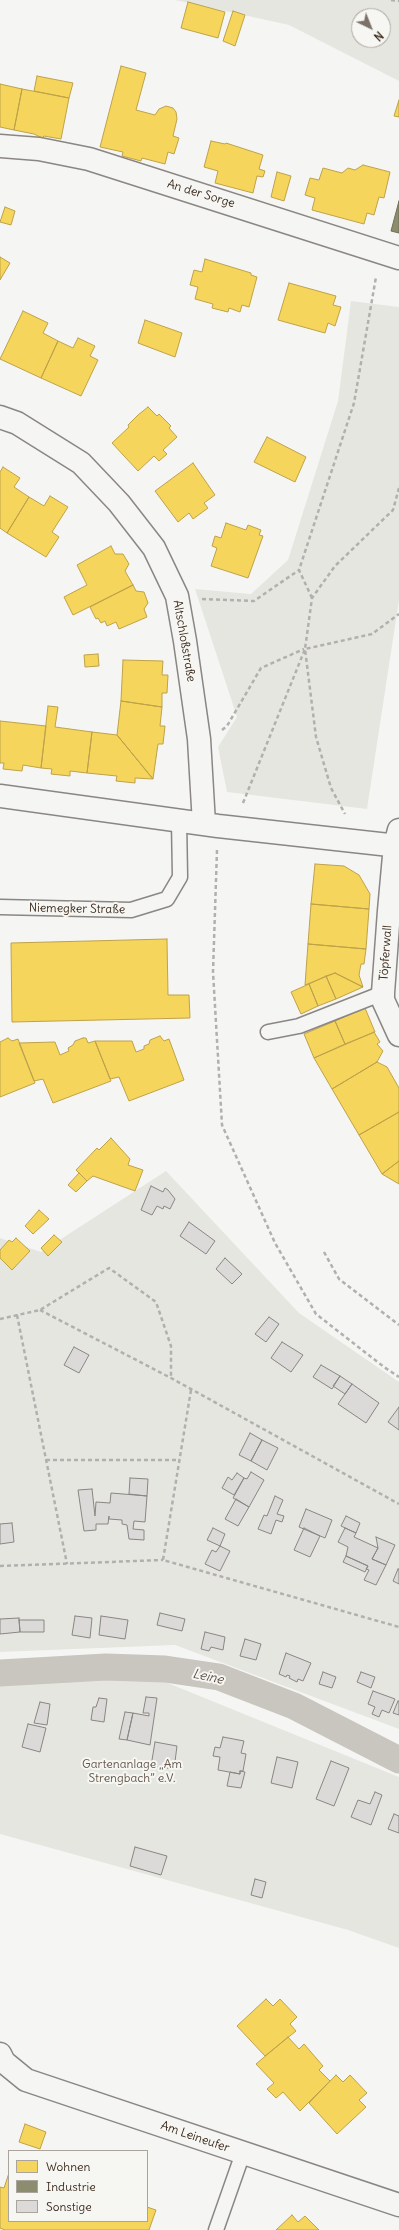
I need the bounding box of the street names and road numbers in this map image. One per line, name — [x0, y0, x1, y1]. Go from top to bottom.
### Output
street label: An der Sorge — [165, 177, 237, 211]
street label: Altschloßstraße — [170, 599, 198, 683]
street label: Niemegker Straße — [29, 901, 125, 917]
street label: Töpferwall — [377, 925, 395, 981]
street label: Am Leineufer — [159, 2119, 231, 2155]

